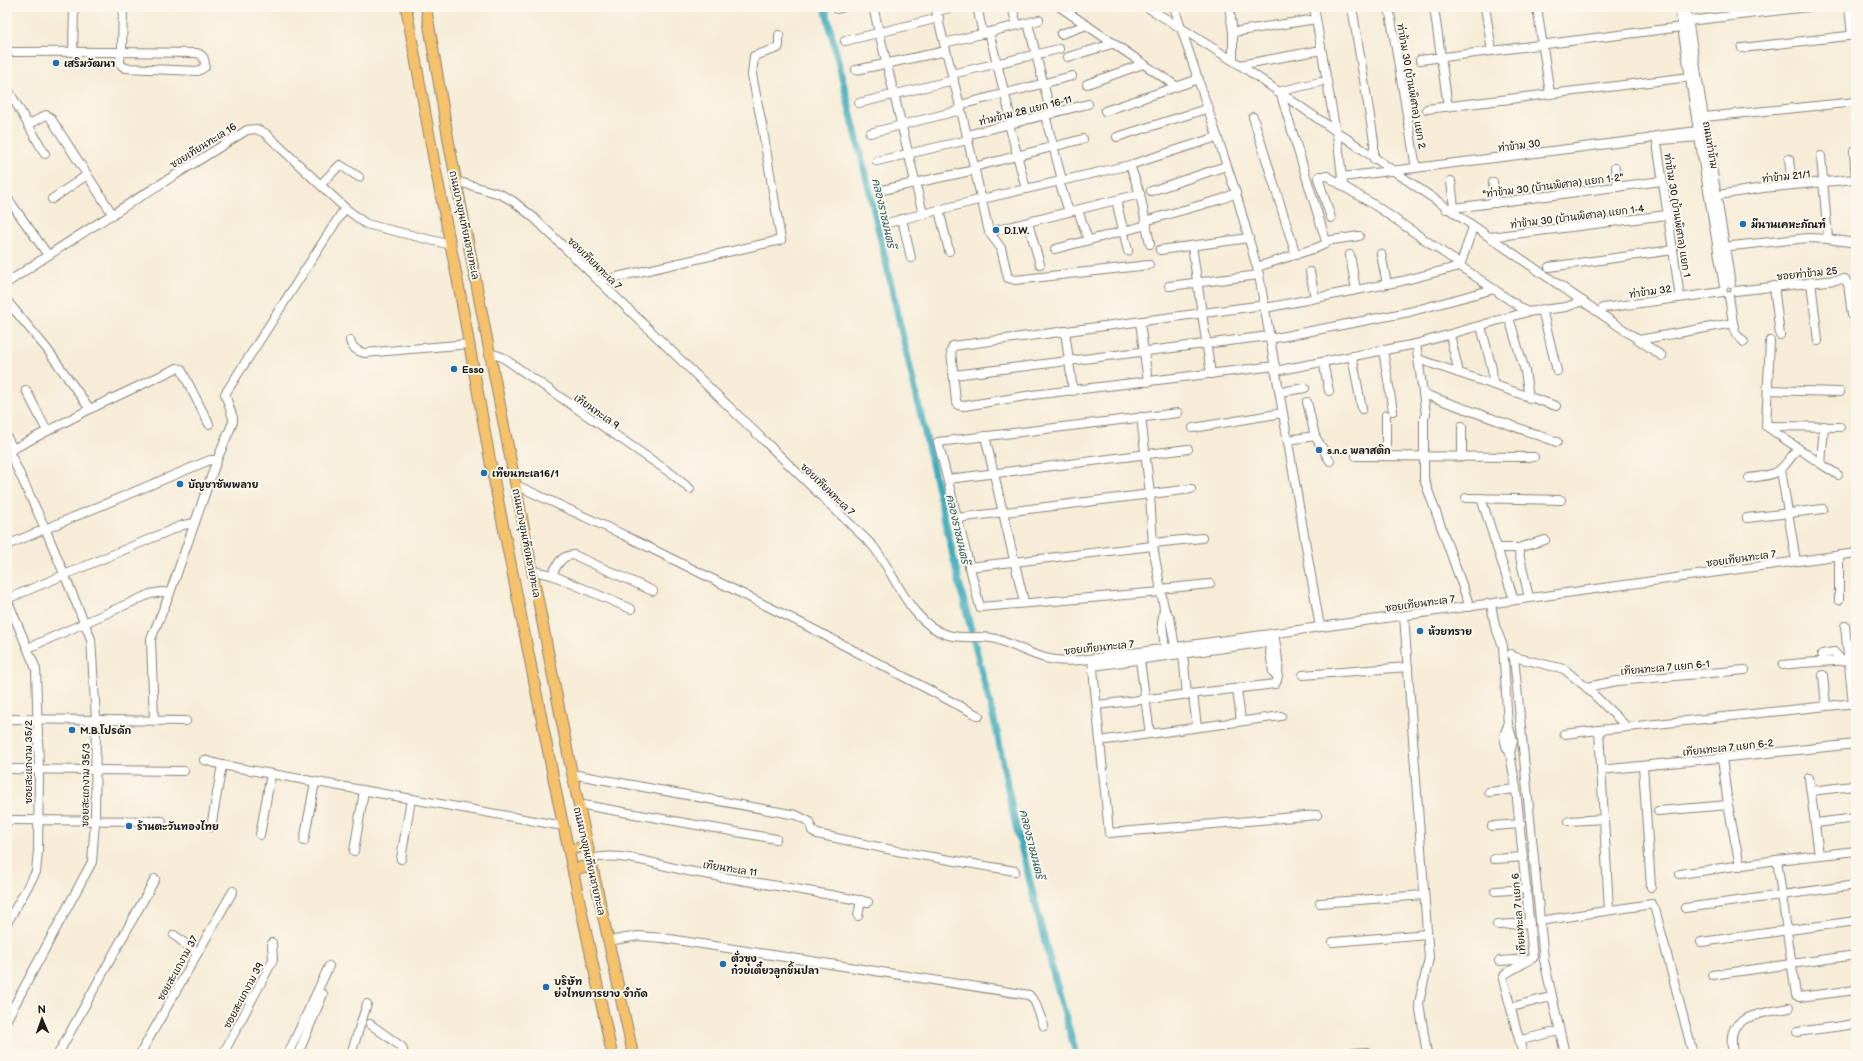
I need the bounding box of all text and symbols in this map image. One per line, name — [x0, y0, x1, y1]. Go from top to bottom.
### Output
street label: ท่าข้าม 30 (บ้านพิศาล) แยก 2 — [1394, 22, 1429, 150]
place label: เสริมวัฒนา — [64, 57, 116, 70]
marker: เสริมวัฒนา — [51, 58, 61, 68]
street label: ท่ามข้าม 28 แยก 16-11 — [977, 93, 1073, 128]
street label: ซอยเทียนทะเล 16 — [168, 120, 239, 171]
street label: ถนนท่าข้าม — [1700, 120, 1721, 170]
street label: ท่าข้าม 30 — [1497, 136, 1541, 155]
street label: ท่าข้าม 30 (บ้านพิศาล) แยก 1 — [1661, 152, 1694, 278]
street label: ท่าข้าม 21/1 — [1761, 167, 1811, 186]
street label: ถนนบางขุนเทียนชายทะเล — [445, 170, 482, 281]
street label: "ท่าข้าม 30 (บ้านพิศาล) แยก 1-2" — [1482, 170, 1625, 201]
water label: คลองราชมนตรี — [869, 177, 899, 252]
street label: ท่าข้าม 30 (บ้านพิศาล) แยก 1-4 — [1509, 202, 1645, 231]
place label: มีนานเคหะภัณฑ์ — [1751, 217, 1826, 231]
marker: มีนานเคหะภัณฑ์ — [1738, 219, 1748, 229]
marker: D.I.W. — [991, 225, 1001, 235]
place label: D.I.W. — [1004, 225, 1029, 237]
street label: ซอยเทียนทะเล 7 — [565, 234, 624, 292]
street label: ซอยท่าข้าม 25 — [1776, 264, 1838, 283]
street label: ท่าข้าม 32 — [1628, 282, 1672, 301]
marker: Esso — [449, 364, 459, 374]
place label: Esso — [462, 364, 484, 376]
street label: เทียนทะเล 9 — [571, 391, 622, 432]
place label: s.n.c พลาสติก — [1327, 444, 1391, 457]
marker: s.n.c พลาสติก — [1314, 445, 1324, 455]
street label: ซอยเทียนทะเล 7 — [798, 460, 857, 518]
place label: เทียนทะเล16/1 — [492, 466, 559, 480]
marker: เทียนทะเล16/1 — [479, 468, 489, 478]
place label: บัญชาซัพพลาย — [188, 478, 258, 491]
marker: บัญชาซัพพลาย — [175, 479, 185, 489]
street label: ถนนบางขุนเทียนชายทะเล — [508, 487, 543, 599]
water label: คลองราชมนตรี — [943, 493, 973, 568]
street label: ซอยเทียนทะเล 7 — [1705, 547, 1777, 570]
street label: ซอยเทียนทะเล 7 — [1384, 592, 1456, 615]
place label: ห้วยทราย — [1428, 625, 1472, 638]
marker: ห้วยทราย — [1415, 626, 1425, 636]
street label: ซอยเทียนทะเล 7 — [1063, 637, 1135, 658]
street label: เทียนทะเล 7 แยก 6-1 — [1620, 657, 1710, 678]
street label: ซอยสะแกงาม 35/2 — [23, 720, 35, 804]
place label: M.B.โปรดัก — [80, 724, 131, 737]
marker: M.B.โปรดัก — [67, 725, 77, 735]
street label: เทียนทะเล 7 แยก 6-2 — [1682, 736, 1774, 759]
street label: ซอยสะแกงาม 35/3 — [79, 743, 93, 827]
street label: ถนนบางขุนเทียนชายทะเล — [569, 806, 608, 917]
water label: คลองราชมนตรี — [1017, 808, 1048, 883]
place label: ร้านตะวันทองไทย — [137, 820, 219, 833]
marker: ร้านตะวันทองไทย — [124, 821, 134, 831]
street label: เทียนทะเล 11 — [702, 858, 758, 879]
street label: เทียนทะเล 7 แยก 6 — [1508, 873, 1529, 955]
street label: ซอยสะแกงาม 37 — [155, 934, 201, 1003]
place label: ตั่วซุง ก๋วยเตี๋ยวลูกชิ้นปลา — [731, 950, 819, 978]
marker: ตั่วซุง ก๋วยเตี๋ยวลูกชิ้นปลา — [718, 959, 728, 969]
street label: ซอยสะแกงาม 39 — [221, 960, 266, 1031]
place label: บริษัท ย่งไทยการยาง จำกัด — [554, 975, 648, 1000]
marker: บริษัท ย่งไทยการยาง จำกัด — [541, 982, 551, 992]
north arrow — [22, 999, 62, 1039]
text: N — [37, 1003, 46, 1016]

